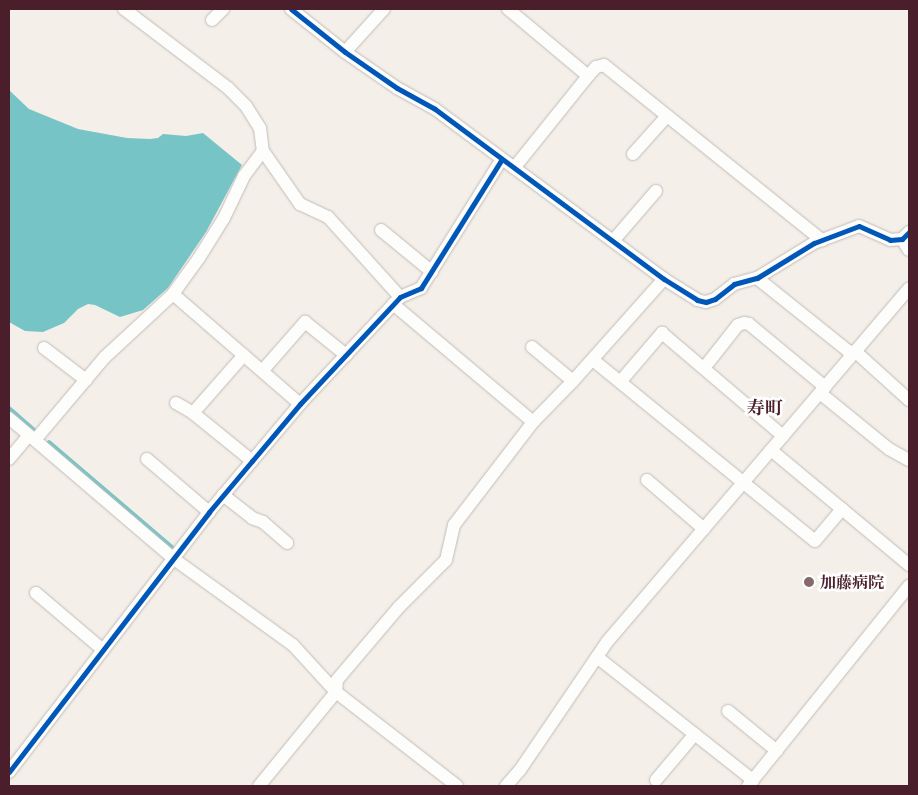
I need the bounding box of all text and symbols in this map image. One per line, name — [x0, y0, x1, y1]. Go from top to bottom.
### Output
district label: 寿町 — [747, 397, 783, 419]
place label: 加藤病院 — [820, 572, 884, 592]
marker: 加藤病院 — [802, 575, 816, 589]

